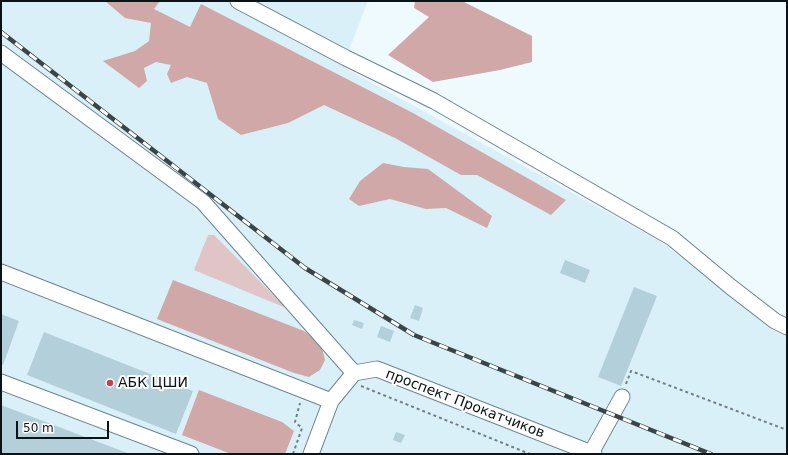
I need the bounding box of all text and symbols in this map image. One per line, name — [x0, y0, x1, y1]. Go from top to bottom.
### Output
street label: проспект Прокатчиков — [383, 366, 547, 442]
place label: АБК ЦШИ — [118, 375, 188, 391]
marker: АБК ЦШИ — [105, 378, 115, 388]
scale bar — [18, 413, 111, 439]
text: 50 m — [23, 421, 54, 435]

